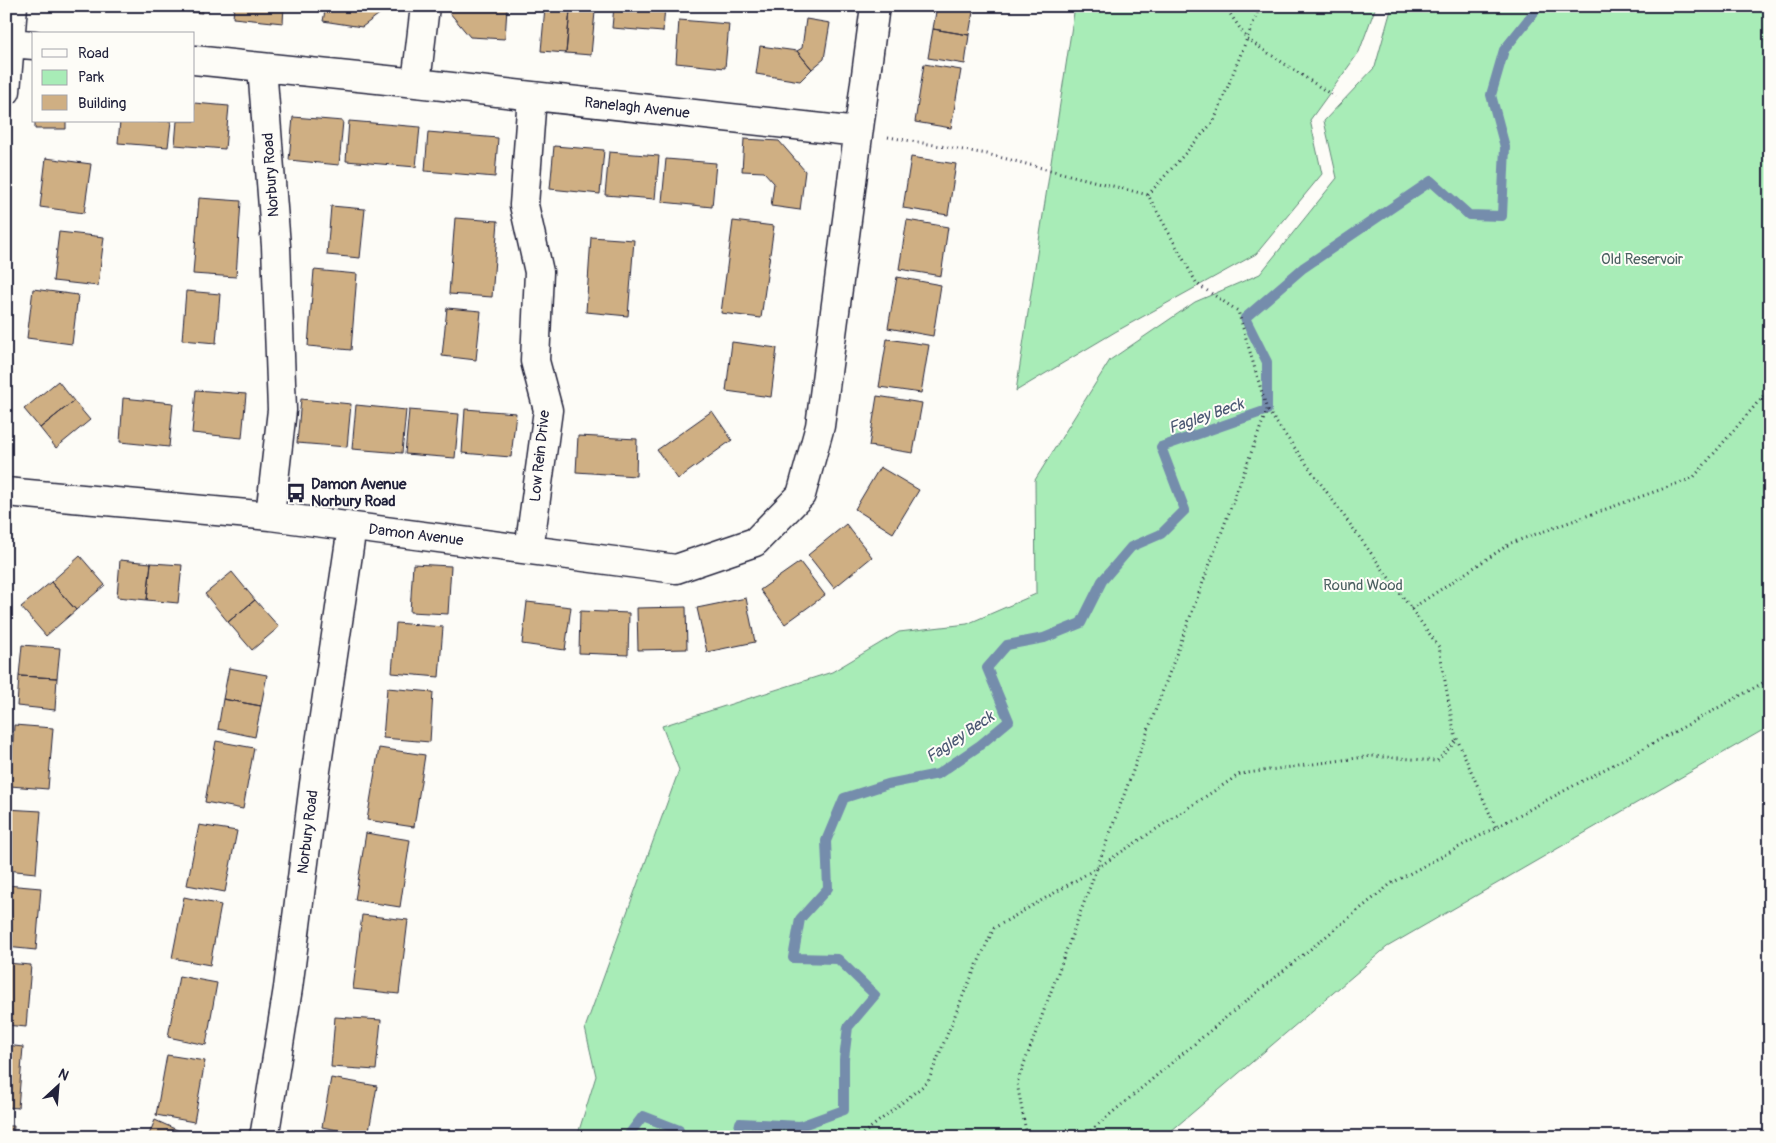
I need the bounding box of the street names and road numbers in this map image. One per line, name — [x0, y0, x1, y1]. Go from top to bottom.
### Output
street label: Ranelagh Avenue — [583, 93, 691, 123]
street label: Norbury Road — [259, 132, 283, 218]
street label: Low Rein Drive — [526, 409, 554, 503]
street label: Damon Avenue — [367, 520, 465, 550]
street label: Norbury Road — [293, 789, 323, 875]

